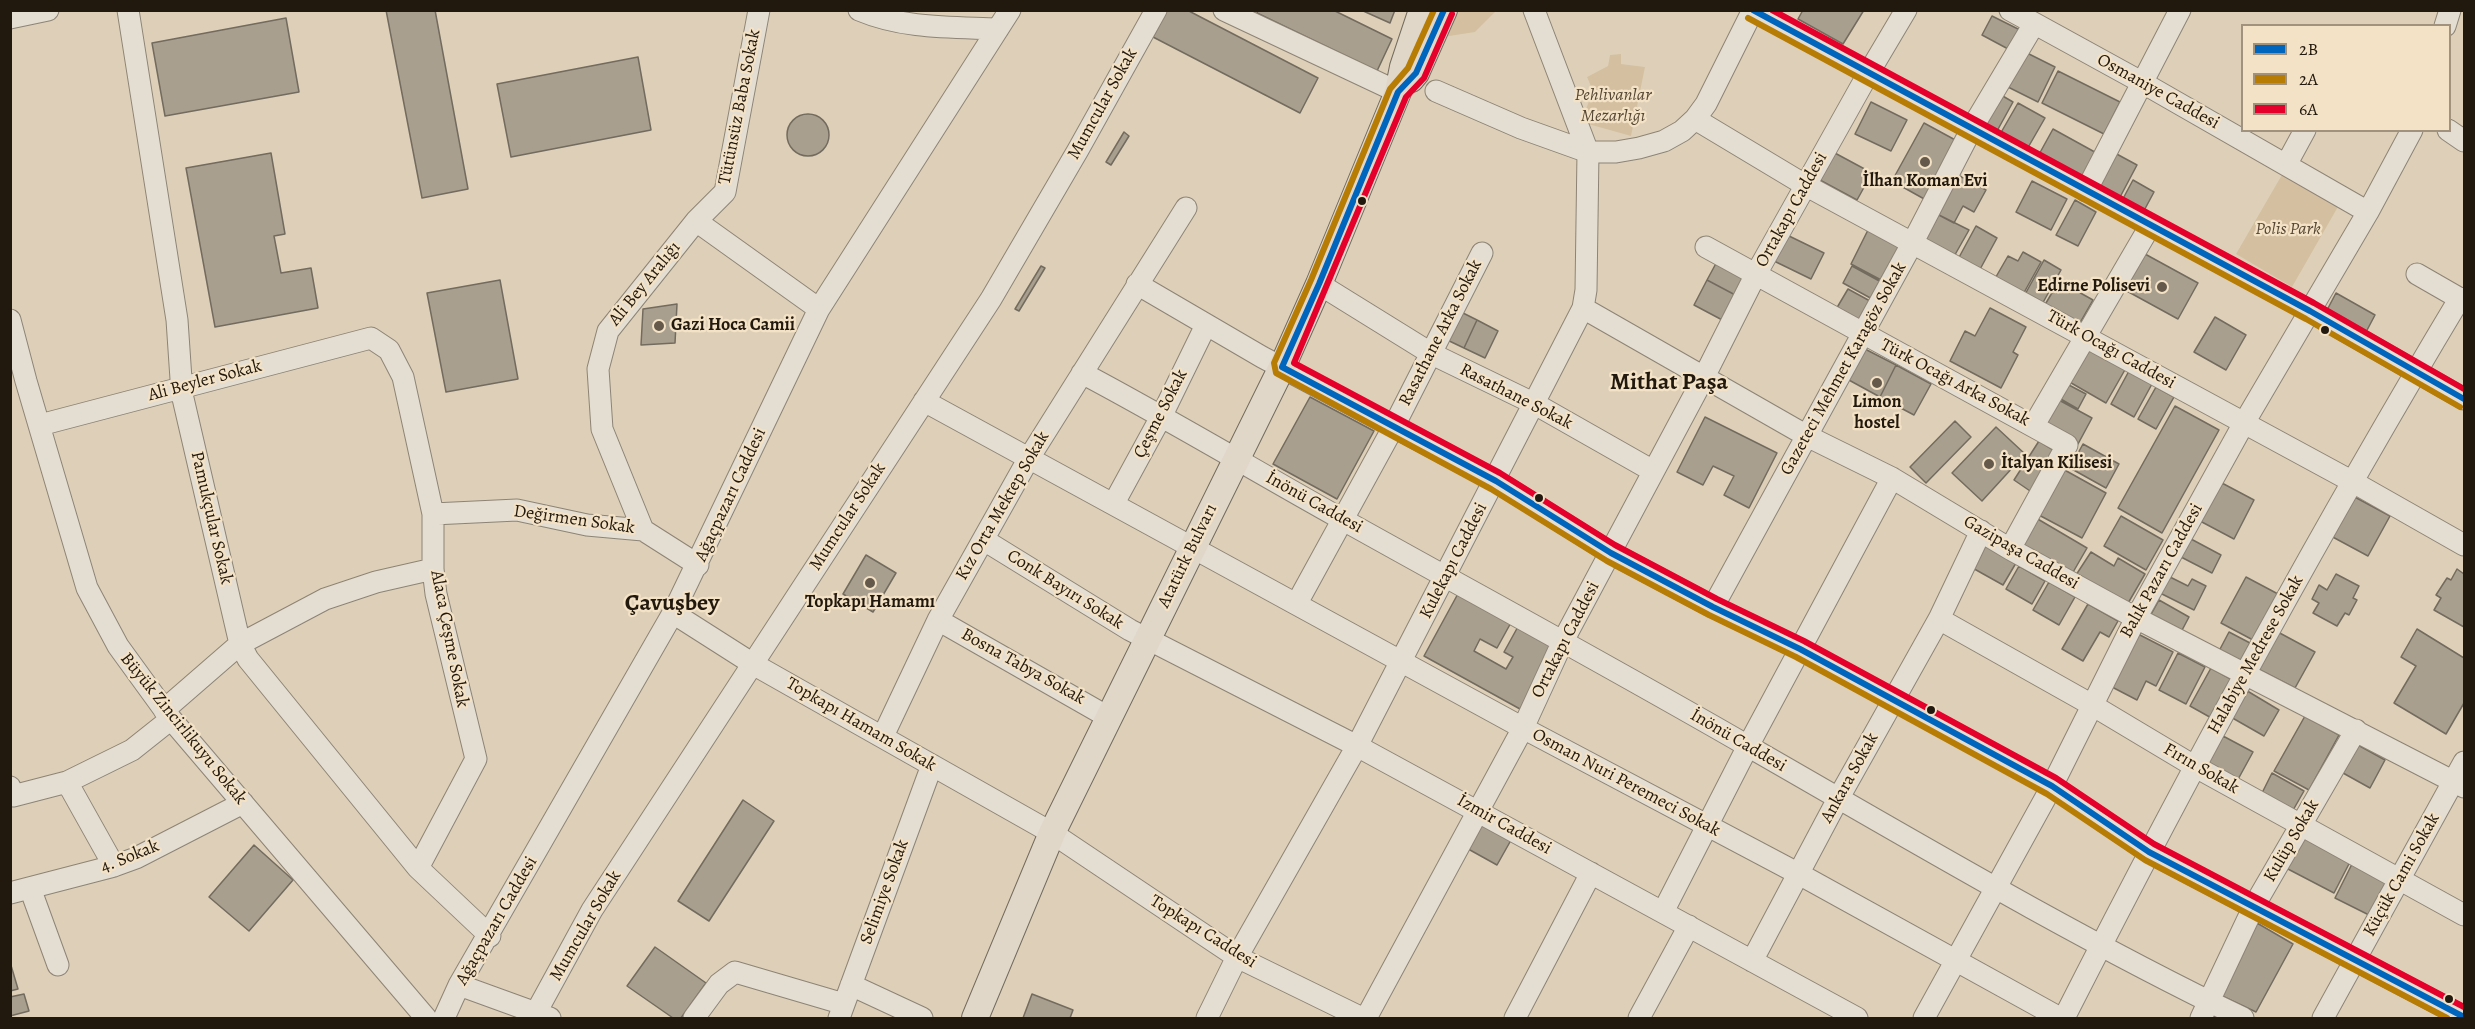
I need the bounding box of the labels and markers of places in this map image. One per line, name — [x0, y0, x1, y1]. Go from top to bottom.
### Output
marker: İlhan Koman Evi — [1918, 155, 1932, 169]
place label: İlhan Koman Evi — [1863, 171, 1987, 193]
unlabelled marker — [1356, 195, 1368, 207]
place label: Edirne Polisevi — [2037, 276, 2150, 298]
marker: Edirne Polisevi — [2155, 280, 2169, 294]
place label: Gazi Hoca Camii — [671, 315, 795, 337]
marker: Gazi Hoca Camii — [652, 319, 666, 333]
unlabelled marker — [2319, 324, 2331, 336]
marker: Limon hostel — [1870, 376, 1884, 390]
place label: Limon hostel — [1852, 392, 1902, 434]
place label: İtalyan Kilisesi — [2001, 453, 2112, 475]
marker: İtalyan Kilisesi — [1982, 457, 1996, 471]
unlabelled marker — [1533, 492, 1545, 504]
marker: Topkapı Hamamı — [863, 576, 877, 590]
place label: Topkapı Hamamı — [805, 592, 935, 614]
unlabelled marker — [1925, 704, 1937, 716]
unlabelled marker — [2443, 993, 2455, 1005]

